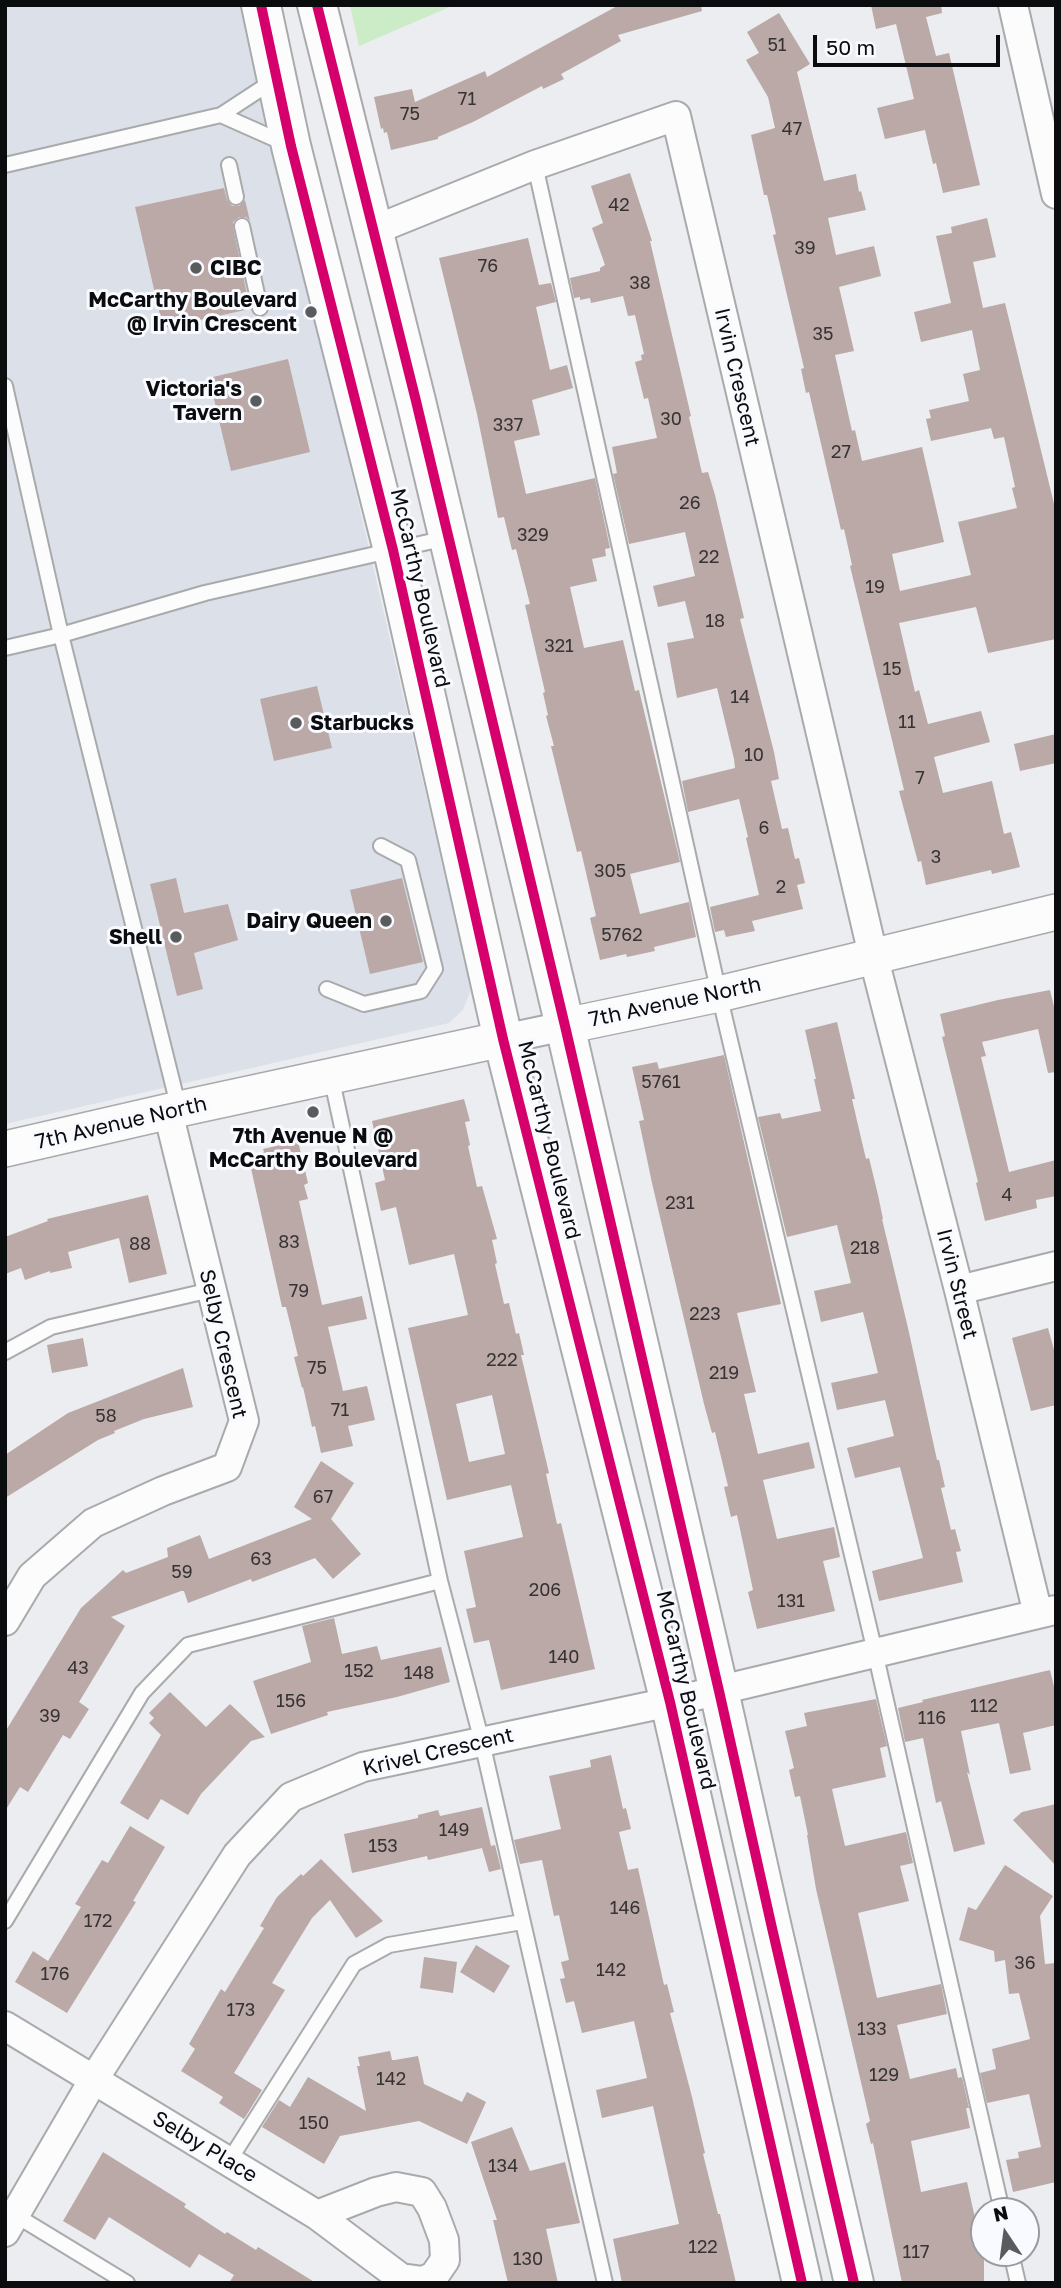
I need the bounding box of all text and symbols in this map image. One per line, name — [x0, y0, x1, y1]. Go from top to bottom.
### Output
scale bar — [816, 21, 1003, 65]
house number: 51 — [767, 34, 787, 56]
text: 50 m — [826, 34, 875, 60]
house number: 71 — [458, 88, 476, 110]
house number: 75 — [400, 103, 420, 125]
house number: 47 — [782, 118, 802, 140]
house number: 42 — [608, 194, 630, 216]
house number: 39 — [794, 237, 816, 259]
place label: CIBC — [210, 255, 262, 281]
house number: 76 — [478, 255, 498, 277]
marker: CIBC — [188, 260, 204, 276]
house number: 38 — [629, 272, 651, 294]
place label: McCarthy Boulevard @ Irvin Crescent — [88, 287, 297, 337]
marker: McCarthy Boulevard @ Irvin Crescent — [303, 304, 319, 320]
street label: Irvin Crescent — [709, 305, 765, 449]
house number: 35 — [813, 323, 833, 345]
place label: Victoria's Tavern — [146, 376, 242, 426]
marker: Victoria's Tavern — [248, 393, 264, 409]
house number: 30 — [660, 408, 682, 430]
house number: 337 — [493, 414, 523, 436]
house number: 27 — [831, 441, 851, 463]
street label: McCarthy Boulevard — [385, 486, 455, 690]
house number: 26 — [679, 492, 701, 514]
house number: 329 — [517, 524, 549, 546]
house number: 22 — [699, 546, 719, 568]
house number: 19 — [865, 576, 885, 598]
house number: 18 — [705, 610, 725, 632]
house number: 321 — [544, 635, 574, 657]
house number: 15 — [882, 658, 902, 680]
house number: 14 — [730, 686, 750, 708]
place label: Starbucks — [310, 710, 414, 736]
house number: 11 — [898, 711, 916, 733]
marker: Starbucks — [288, 715, 304, 731]
house number: 10 — [744, 744, 764, 766]
house number: 7 — [915, 767, 925, 789]
house number: 6 — [759, 817, 769, 839]
house number: 3 — [931, 846, 941, 868]
house number: 305 — [594, 860, 626, 882]
house number: 2 — [776, 876, 786, 898]
place label: Dairy Queen — [246, 908, 372, 934]
marker: Dairy Queen — [378, 913, 394, 929]
place label: Shell — [109, 924, 162, 950]
house number: 5762 — [601, 924, 643, 946]
marker: Shell — [168, 929, 184, 945]
street label: 7th Avenue North — [587, 971, 763, 1033]
street label: McCarthy Boulevard — [512, 1038, 586, 1242]
house number: 5761 — [641, 1071, 681, 1093]
street label: 7th Avenue North — [33, 1091, 209, 1155]
marker: 7th Avenue N @ McCarthy Boulevard — [305, 1104, 321, 1120]
place label: 7th Avenue N @ McCarthy Boulevard — [209, 1123, 417, 1173]
house number: 4 — [1002, 1184, 1012, 1206]
house number: 231 — [665, 1192, 695, 1214]
street label: Irvin Street — [931, 1226, 983, 1342]
house number: 83 — [278, 1231, 300, 1253]
house number: 88 — [129, 1233, 151, 1255]
house number: 218 — [850, 1237, 880, 1259]
street label: Selby Crescent — [194, 1267, 252, 1421]
house number: 79 — [289, 1280, 309, 1302]
house number: 223 — [689, 1303, 721, 1325]
house number: 222 — [486, 1349, 518, 1371]
house number: 75 — [307, 1357, 327, 1379]
house number: 219 — [709, 1362, 739, 1384]
house number: 71 — [331, 1399, 349, 1421]
house number: 58 — [95, 1405, 117, 1427]
house number: 67 — [313, 1486, 333, 1508]
house number: 63 — [250, 1548, 272, 1570]
house number: 59 — [171, 1561, 193, 1583]
house number: 206 — [529, 1579, 561, 1601]
street label: McCarthy Boulevard — [651, 1588, 721, 1792]
house number: 131 — [777, 1590, 805, 1612]
house number: 140 — [549, 1646, 579, 1668]
house number: 43 — [67, 1657, 89, 1679]
house number: 152 — [344, 1660, 374, 1682]
house number: 148 — [404, 1662, 434, 1684]
house number: 156 — [276, 1690, 306, 1712]
house number: 112 — [970, 1695, 998, 1717]
house number: 39 — [39, 1705, 61, 1727]
house number: 116 — [918, 1707, 946, 1729]
street label: Krivel Crescent — [360, 1722, 516, 1782]
house number: 149 — [439, 1819, 469, 1841]
house number: 153 — [368, 1835, 398, 1857]
house number: 146 — [610, 1897, 640, 1919]
house number: 172 — [84, 1910, 112, 1932]
house number: 36 — [1014, 1952, 1036, 1974]
house number: 142 — [596, 1959, 626, 1981]
house number: 176 — [40, 1963, 70, 1985]
house number: 173 — [227, 1999, 255, 2021]
house number: 133 — [857, 2018, 887, 2040]
house number: 129 — [869, 2064, 899, 2086]
house number: 142 — [376, 2068, 406, 2090]
street label: Selby Place — [148, 2106, 262, 2188]
house number: 150 — [299, 2112, 329, 2134]
house number: 134 — [488, 2155, 518, 2177]
north arrow — [970, 2197, 1040, 2267]
text: N — [991, 2200, 1010, 2226]
house number: 122 — [688, 2236, 718, 2258]
house number: 117 — [903, 2241, 929, 2263]
house number: 130 — [513, 2248, 543, 2270]

